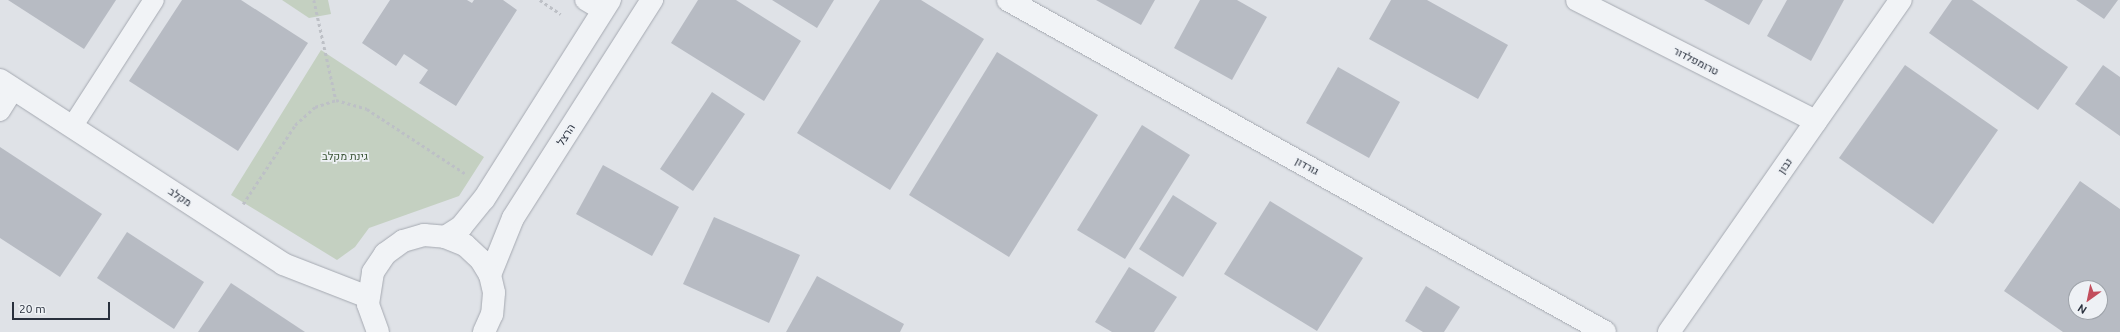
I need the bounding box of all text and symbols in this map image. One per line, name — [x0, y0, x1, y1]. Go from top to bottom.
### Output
street label: טרומפלדור — [1671, 44, 1721, 78]
street label: הרצל — [554, 122, 578, 148]
park label: גינת מקלב — [322, 149, 368, 163]
street label: גורדון — [1293, 154, 1321, 178]
street label: נבון — [1775, 156, 1795, 176]
street label: מקלב — [166, 185, 194, 209]
north arrow — [2068, 280, 2108, 320]
scale bar — [14, 294, 112, 320]
text: 20 m — [19, 302, 46, 315]
text: N — [2075, 302, 2089, 316]

